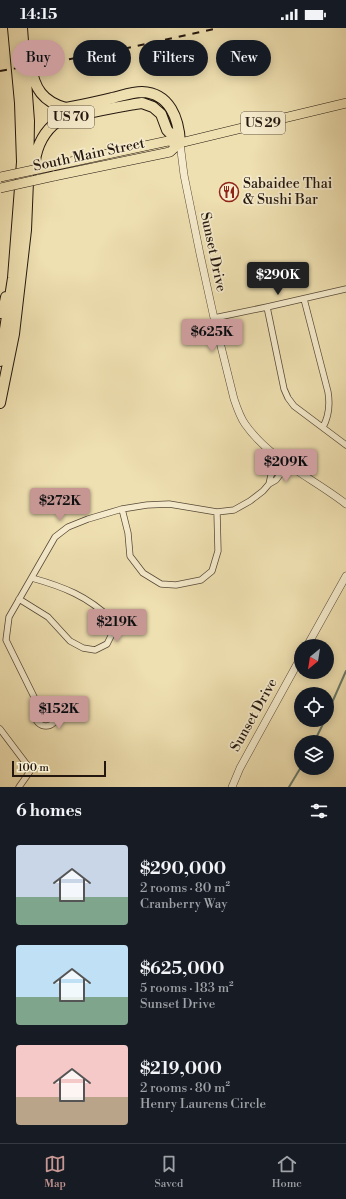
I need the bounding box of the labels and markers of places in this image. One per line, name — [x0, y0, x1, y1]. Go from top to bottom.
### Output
place label: Sabaidee Thai & Sushi Bar — [243, 175, 333, 209]
restaurant icon: Sabaidee Thai & Sushi Bar — [218, 181, 240, 203]
pin: $290K — [250, 262, 306, 296]
pin: $625K — [184, 319, 240, 353]
pin: $209K — [258, 449, 314, 483]
pin: $272K — [32, 488, 88, 522]
pin: $219K — [89, 609, 145, 643]
pin: $152K — [31, 696, 87, 730]

